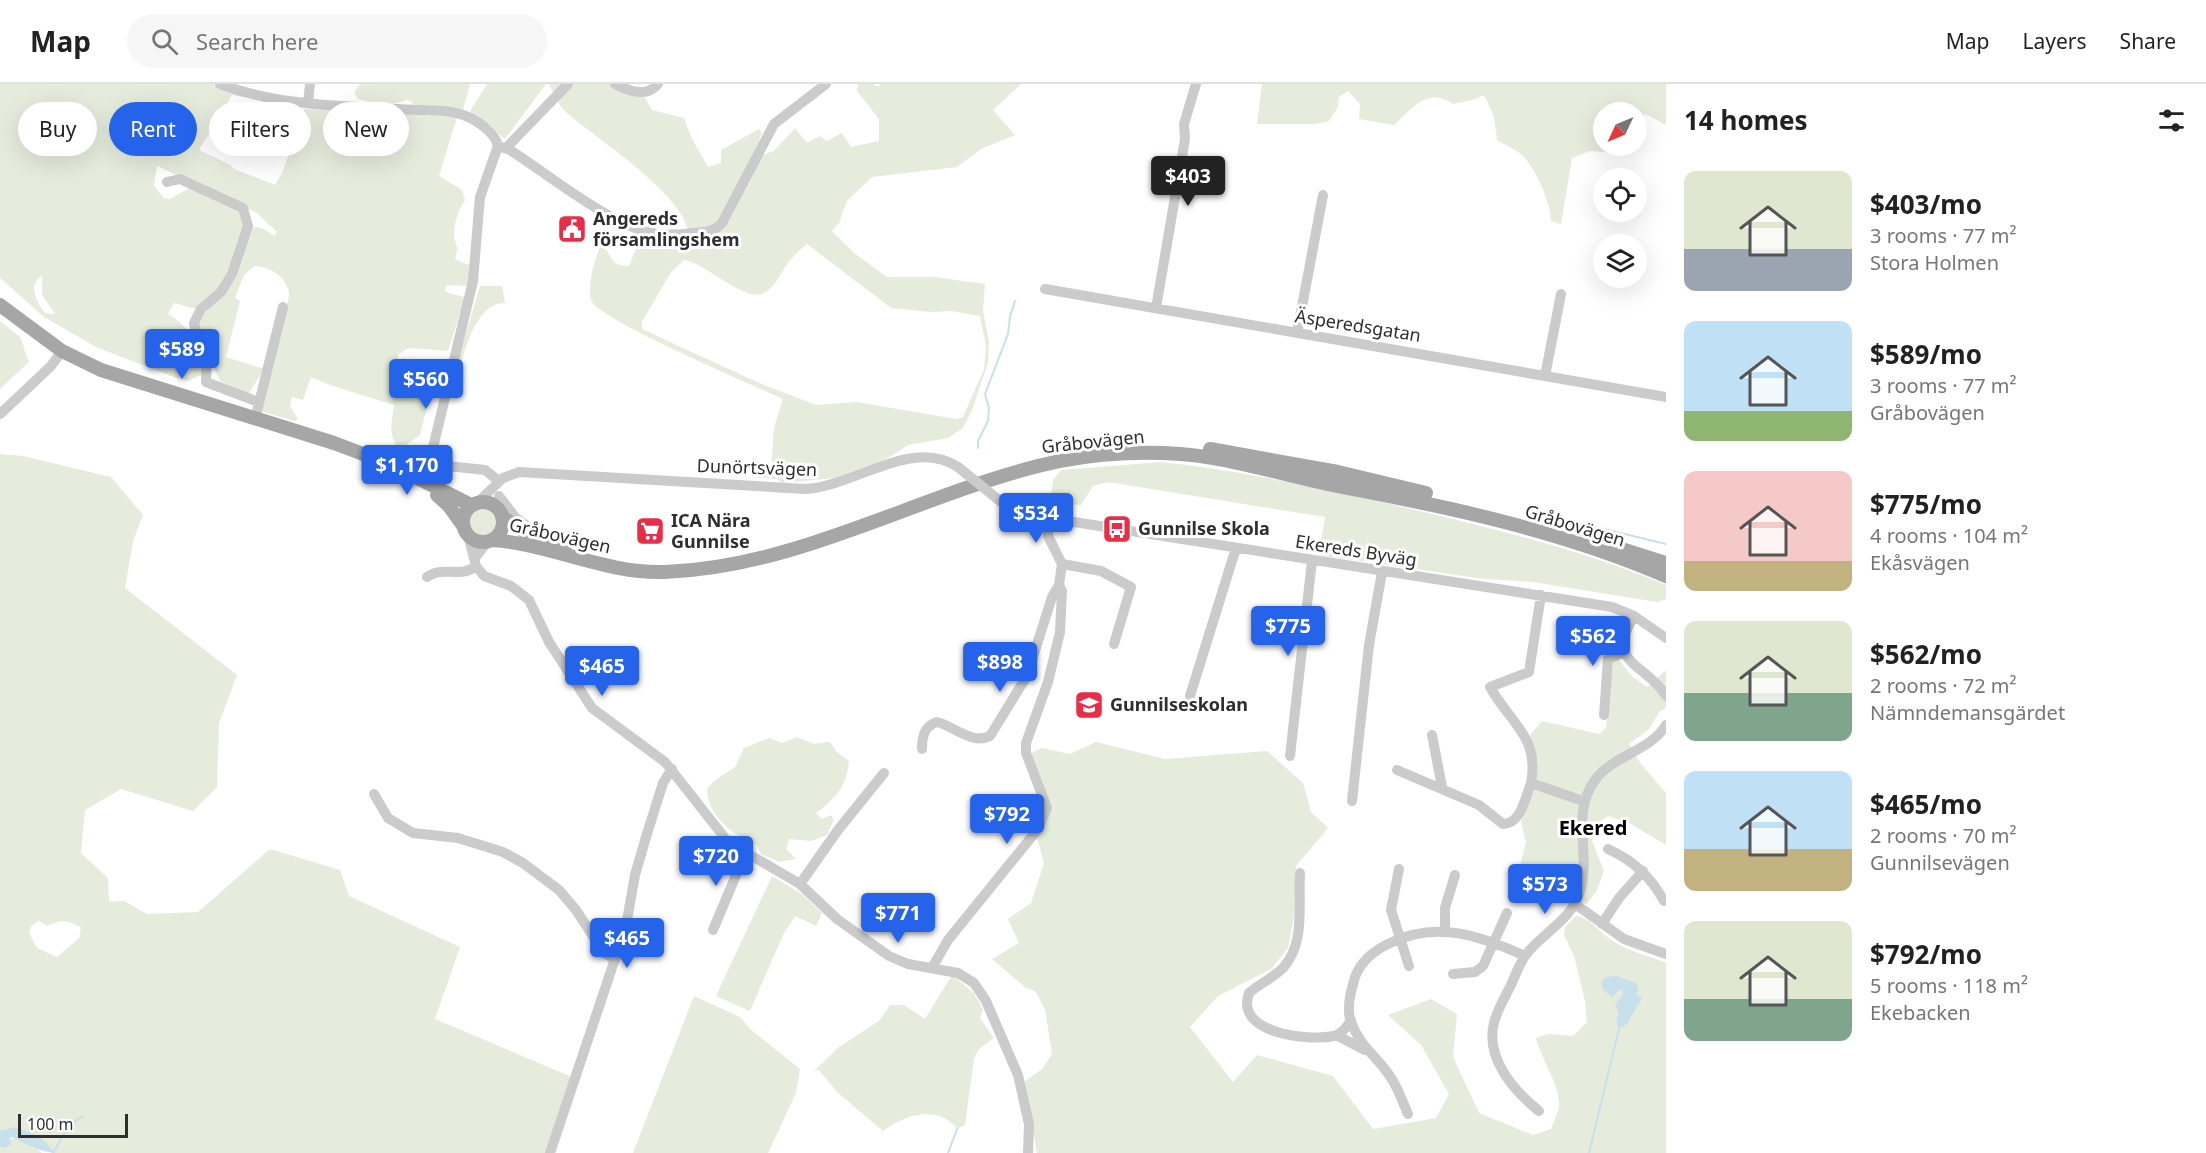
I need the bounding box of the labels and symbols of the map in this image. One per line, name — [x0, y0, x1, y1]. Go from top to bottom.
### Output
north arrow — [1593, 102, 1647, 156]
pin: $403 — [1152, 156, 1224, 207]
place label: Angereds församlingshem — [593, 206, 739, 251]
public building icon: Angereds församlingshem — [556, 213, 588, 245]
street label: Äsperedsgatan — [1293, 303, 1423, 347]
pin: $589 — [146, 329, 218, 380]
pin: $560 — [390, 359, 462, 410]
street label: Gråbovägen — [1040, 424, 1146, 458]
pin: $1,170 — [358, 445, 456, 496]
street label: Dunörtsvägen — [696, 453, 818, 481]
pin: $534 — [1000, 493, 1072, 544]
street label: Gråbovägen — [1522, 498, 1628, 552]
place label: ICA Nära Gunnilse — [671, 508, 751, 553]
street label: Gråbovägen — [507, 512, 613, 558]
bus stop icon: Gunnilse Skola — [1101, 513, 1133, 545]
supermarket icon: ICA Nära Gunnilse — [634, 515, 666, 547]
place label: Gunnilse Skola — [1138, 516, 1270, 540]
street label: Ekereds Byväg — [1294, 529, 1419, 571]
pin: $775 — [1252, 606, 1324, 657]
pin: $562 — [1557, 616, 1629, 667]
pin: $898 — [964, 642, 1036, 693]
pin: $465 — [566, 646, 638, 697]
school or university icon: Gunnilseskolan — [1073, 689, 1105, 721]
place label: Gunnilseskolan — [1110, 692, 1248, 716]
pin: $792 — [971, 794, 1043, 845]
district label: Ekered — [1559, 814, 1627, 841]
pin: $720 — [680, 836, 752, 887]
pin: $573 — [1509, 864, 1581, 915]
pin: $771 — [862, 893, 934, 944]
pin: $465 — [591, 918, 663, 969]
scale bar — [18, 1111, 128, 1138]

